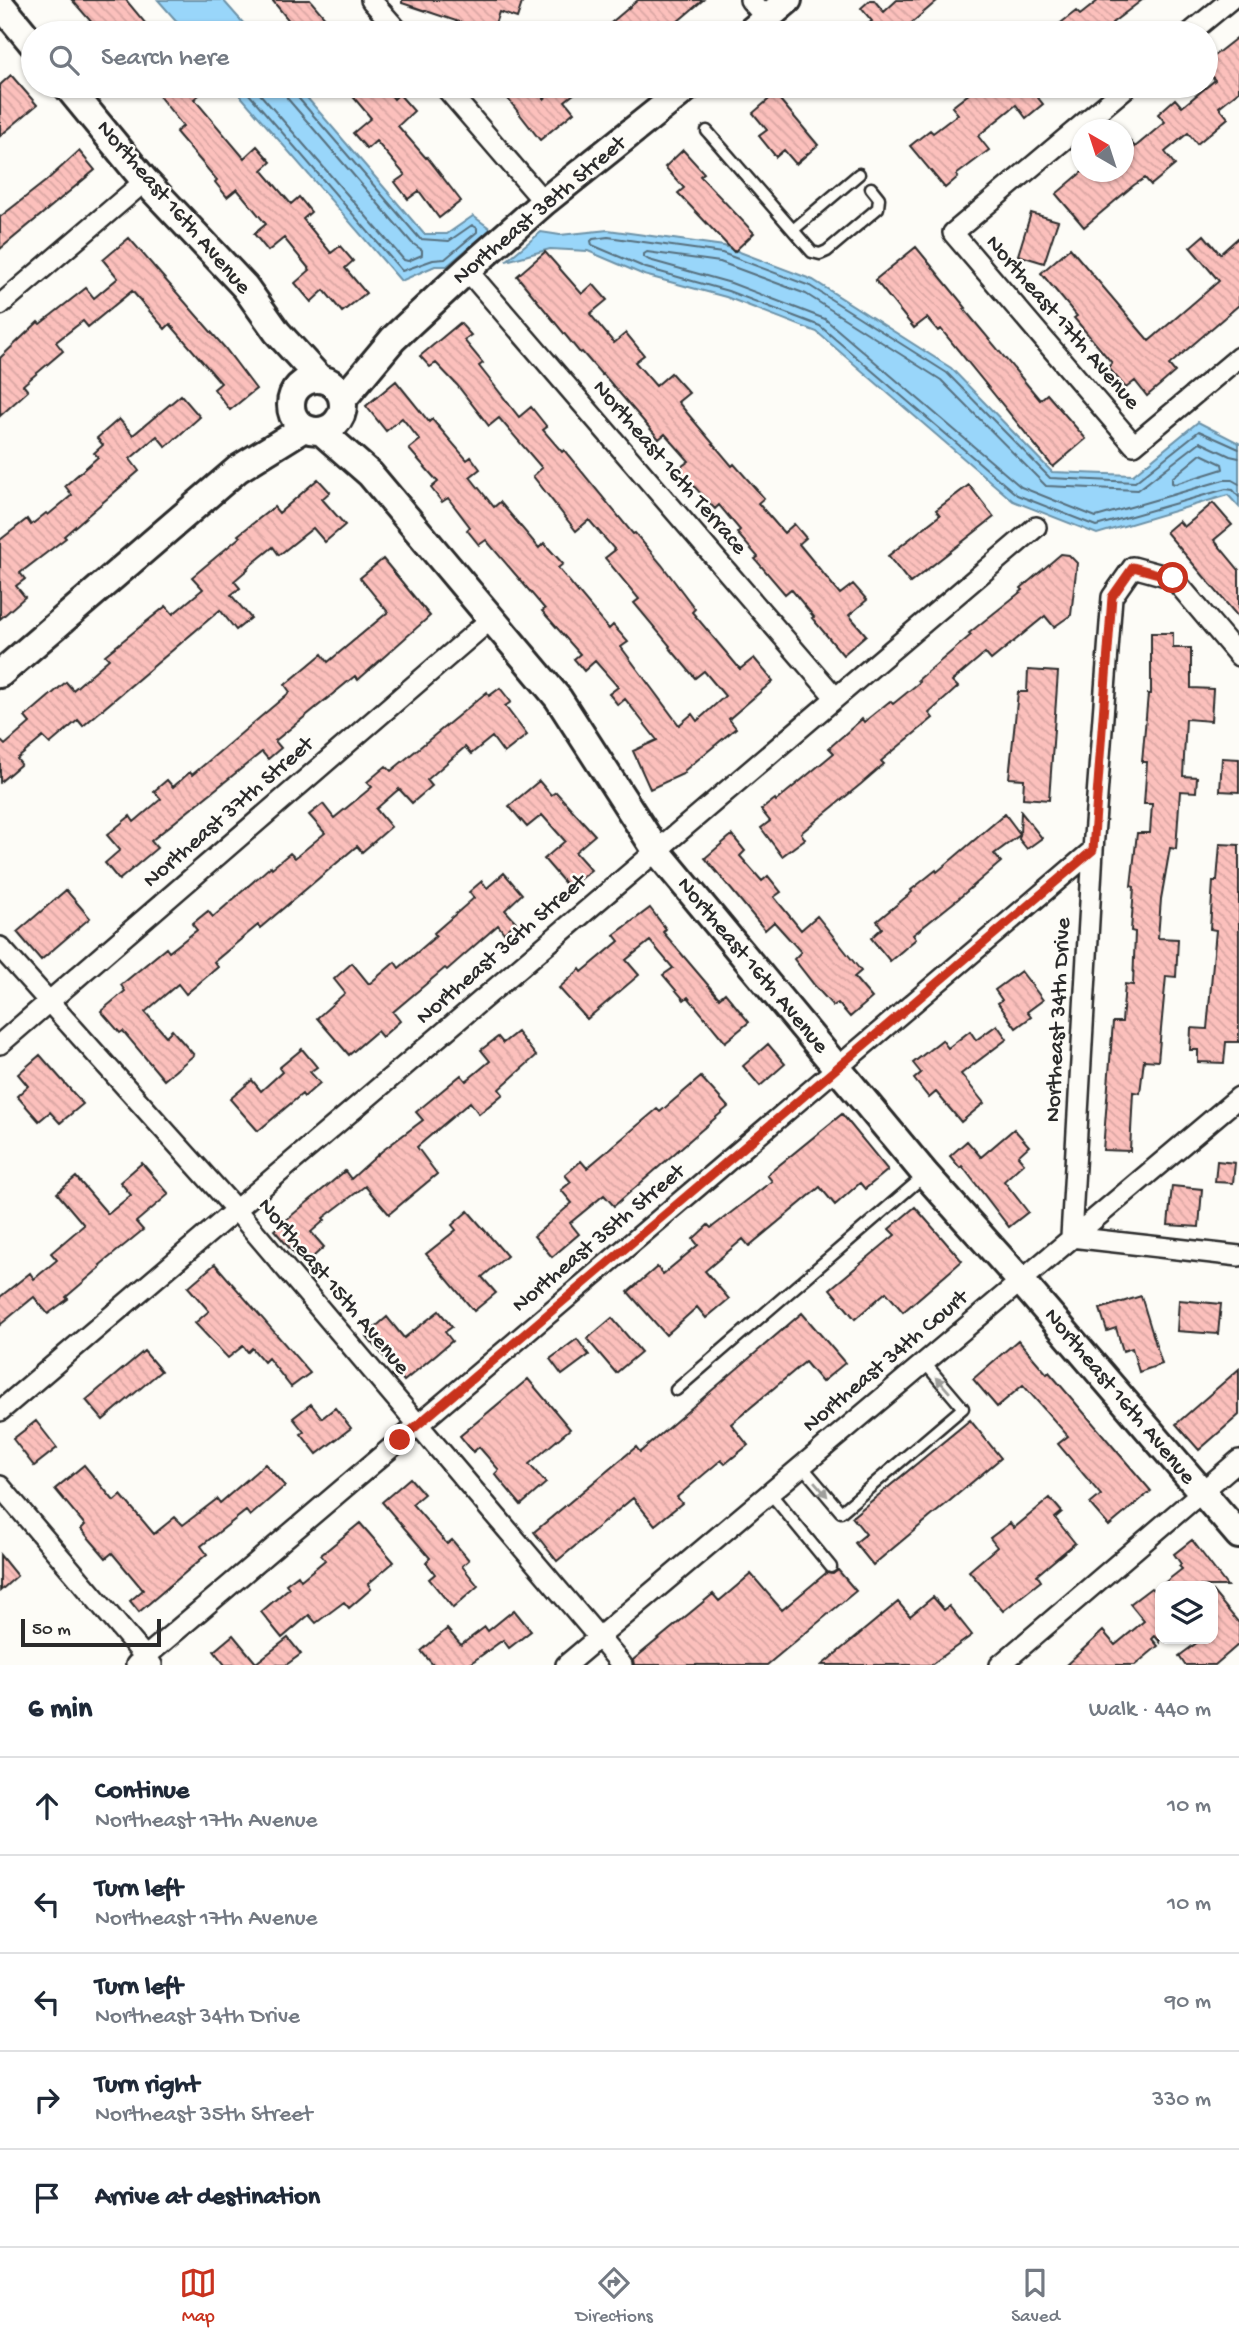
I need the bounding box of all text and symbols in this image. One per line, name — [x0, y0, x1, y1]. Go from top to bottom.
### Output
search box — [21, 21, 1218, 98]
icon: search — [45, 41, 83, 79]
text: Search here — [101, 44, 229, 75]
street label: Northeast 16th Avenue — [90, 115, 257, 302]
north arrow — [1071, 119, 1134, 182]
street label: Northeast 38th Street — [448, 130, 633, 291]
street label: Northeast 17th Avenue — [979, 230, 1146, 417]
street label: Northeast 16th Terrace — [586, 375, 753, 562]
route start — [1157, 562, 1188, 593]
street label: Northeast 37th Street — [138, 731, 321, 894]
street label: Northeast 36th Street — [411, 868, 594, 1031]
street label: Northeast 16th Avenue — [670, 872, 834, 1061]
street label: Northeast 34th Drive — [1040, 916, 1078, 1123]
street label: Northeast 35th Street — [507, 1158, 692, 1319]
street label: Northeast 15th Avenue — [251, 1193, 416, 1382]
street label: Northeast 34th Court — [798, 1284, 975, 1439]
street label: Northeast 16th Avenue — [1037, 1303, 1201, 1492]
one-way arrow — [935, 1376, 951, 1394]
route end — [384, 1424, 415, 1455]
one-way arrow — [814, 1480, 829, 1498]
map controls — [1155, 1581, 1218, 1644]
button: layers — [1155, 1581, 1218, 1644]
scale bar — [21, 1616, 161, 1648]
text: 50 m — [32, 1619, 71, 1642]
text: 6 min — [28, 1693, 92, 1728]
text: Walk · 440 m — [1089, 1697, 1211, 1724]
text: Continue — [95, 1777, 189, 1808]
icon: ahead — [28, 1787, 66, 1825]
text: 10 m — [1167, 1793, 1211, 1820]
text: Northeast 17th Avenue — [95, 1808, 317, 1835]
text: Turn left — [95, 1875, 183, 1906]
icon: left — [28, 1885, 66, 1923]
text: 10 m — [1167, 1891, 1211, 1918]
text: Northeast 17th Avenue — [95, 1906, 317, 1933]
text: Turn left — [95, 1973, 183, 2004]
icon: left — [28, 1983, 66, 2021]
text: 90 m — [1165, 1989, 1211, 2016]
text: Northeast 34th Drive — [95, 2004, 300, 2031]
text: Turn right — [95, 2071, 199, 2102]
icon: right — [28, 2081, 66, 2119]
text: 330 m — [1152, 2087, 1211, 2114]
text: Northeast 35th Street — [95, 2102, 312, 2129]
icon: arrive — [28, 2179, 66, 2217]
text: Arrive at destination — [95, 2183, 320, 2214]
tab: Map — [179, 2264, 217, 2329]
tab: Directions — [576, 2264, 653, 2329]
tab: Saved — [1011, 2264, 1060, 2329]

